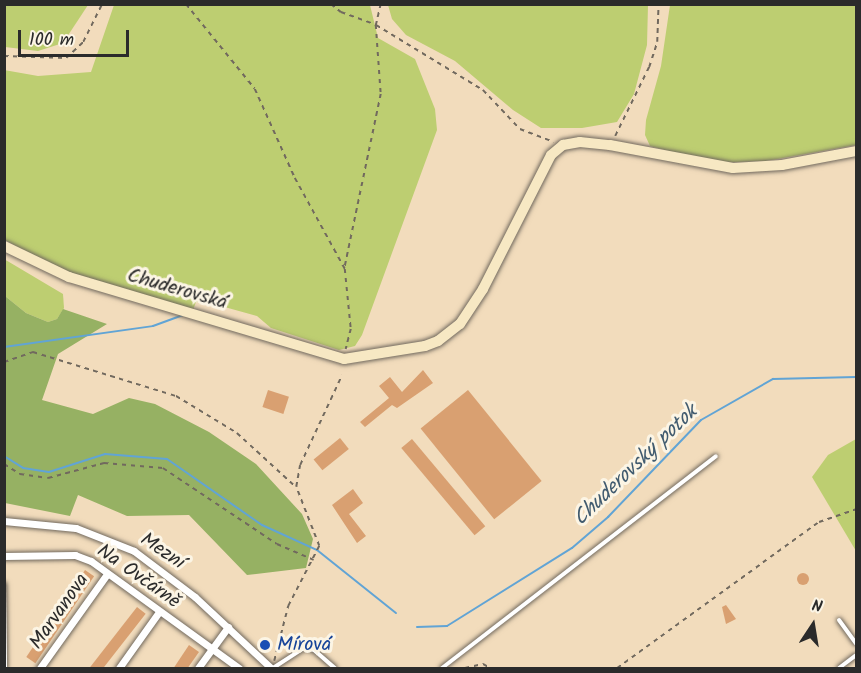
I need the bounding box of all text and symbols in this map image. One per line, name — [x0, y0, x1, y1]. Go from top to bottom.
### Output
scale bar — [21, 18, 132, 56]
text: 100 m — [29, 26, 74, 55]
street label: Chuderovská — [124, 264, 230, 316]
water label: Chuderovský potok — [569, 400, 703, 532]
street label: Mezní — [135, 528, 189, 576]
street label: Na Ovčárně — [92, 540, 184, 614]
street label: Marvanova — [25, 569, 95, 655]
text: N — [809, 594, 824, 620]
north arrow — [783, 595, 843, 655]
place label: Mírová — [277, 633, 331, 657]
marker: Mírová — [258, 638, 272, 652]

